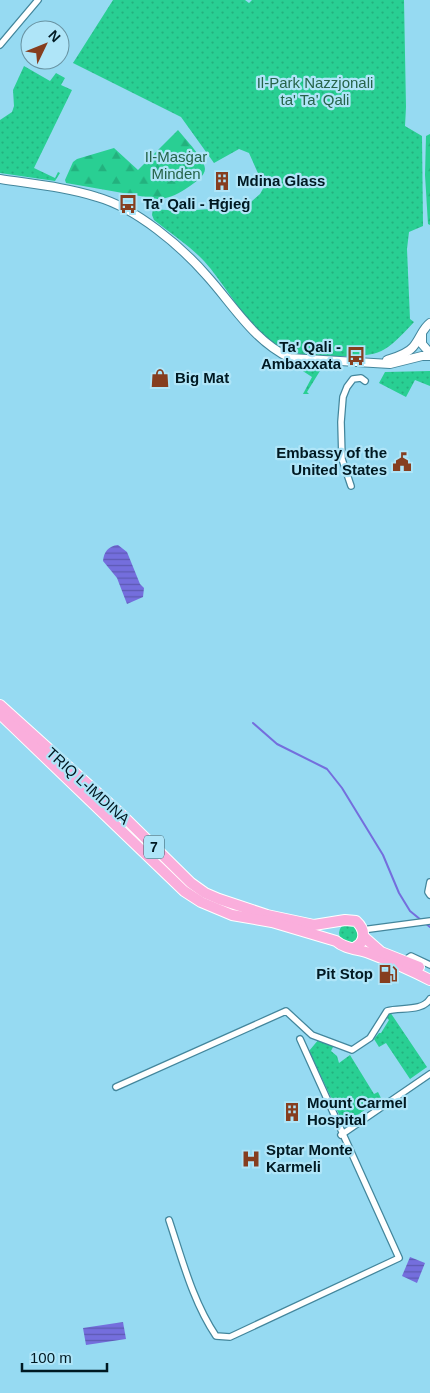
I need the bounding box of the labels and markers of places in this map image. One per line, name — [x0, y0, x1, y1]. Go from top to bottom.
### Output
building icon: Mdina Glass — [211, 170, 233, 192]
place label: Mdina Glass — [237, 172, 325, 189]
bus stop icon: Ta' Qali - Ħġieġ — [117, 193, 139, 215]
place label: Ta' Qali - Ħġieġ — [143, 195, 250, 212]
place label: Ta' Qali - Ambaxxata — [261, 338, 342, 372]
bus stop icon: Ta' Qali - Ambaxxata — [345, 345, 367, 367]
shop icon: Big Mat — [149, 367, 171, 389]
place label: Big Mat — [175, 369, 229, 386]
place label: Embassy of the United States — [276, 444, 387, 478]
public building icon: Embassy of the United States — [391, 451, 413, 473]
fuel station icon: Pit Stop — [377, 963, 399, 985]
place label: Pit Stop — [316, 965, 373, 982]
place label: Mount Carmel Hospital — [307, 1094, 407, 1128]
building icon: Mount Carmel Hospital — [281, 1101, 303, 1123]
place label: Sptar Monte Karmeli — [266, 1141, 353, 1175]
hospital icon: Sptar Monte Karmeli — [240, 1148, 262, 1170]

